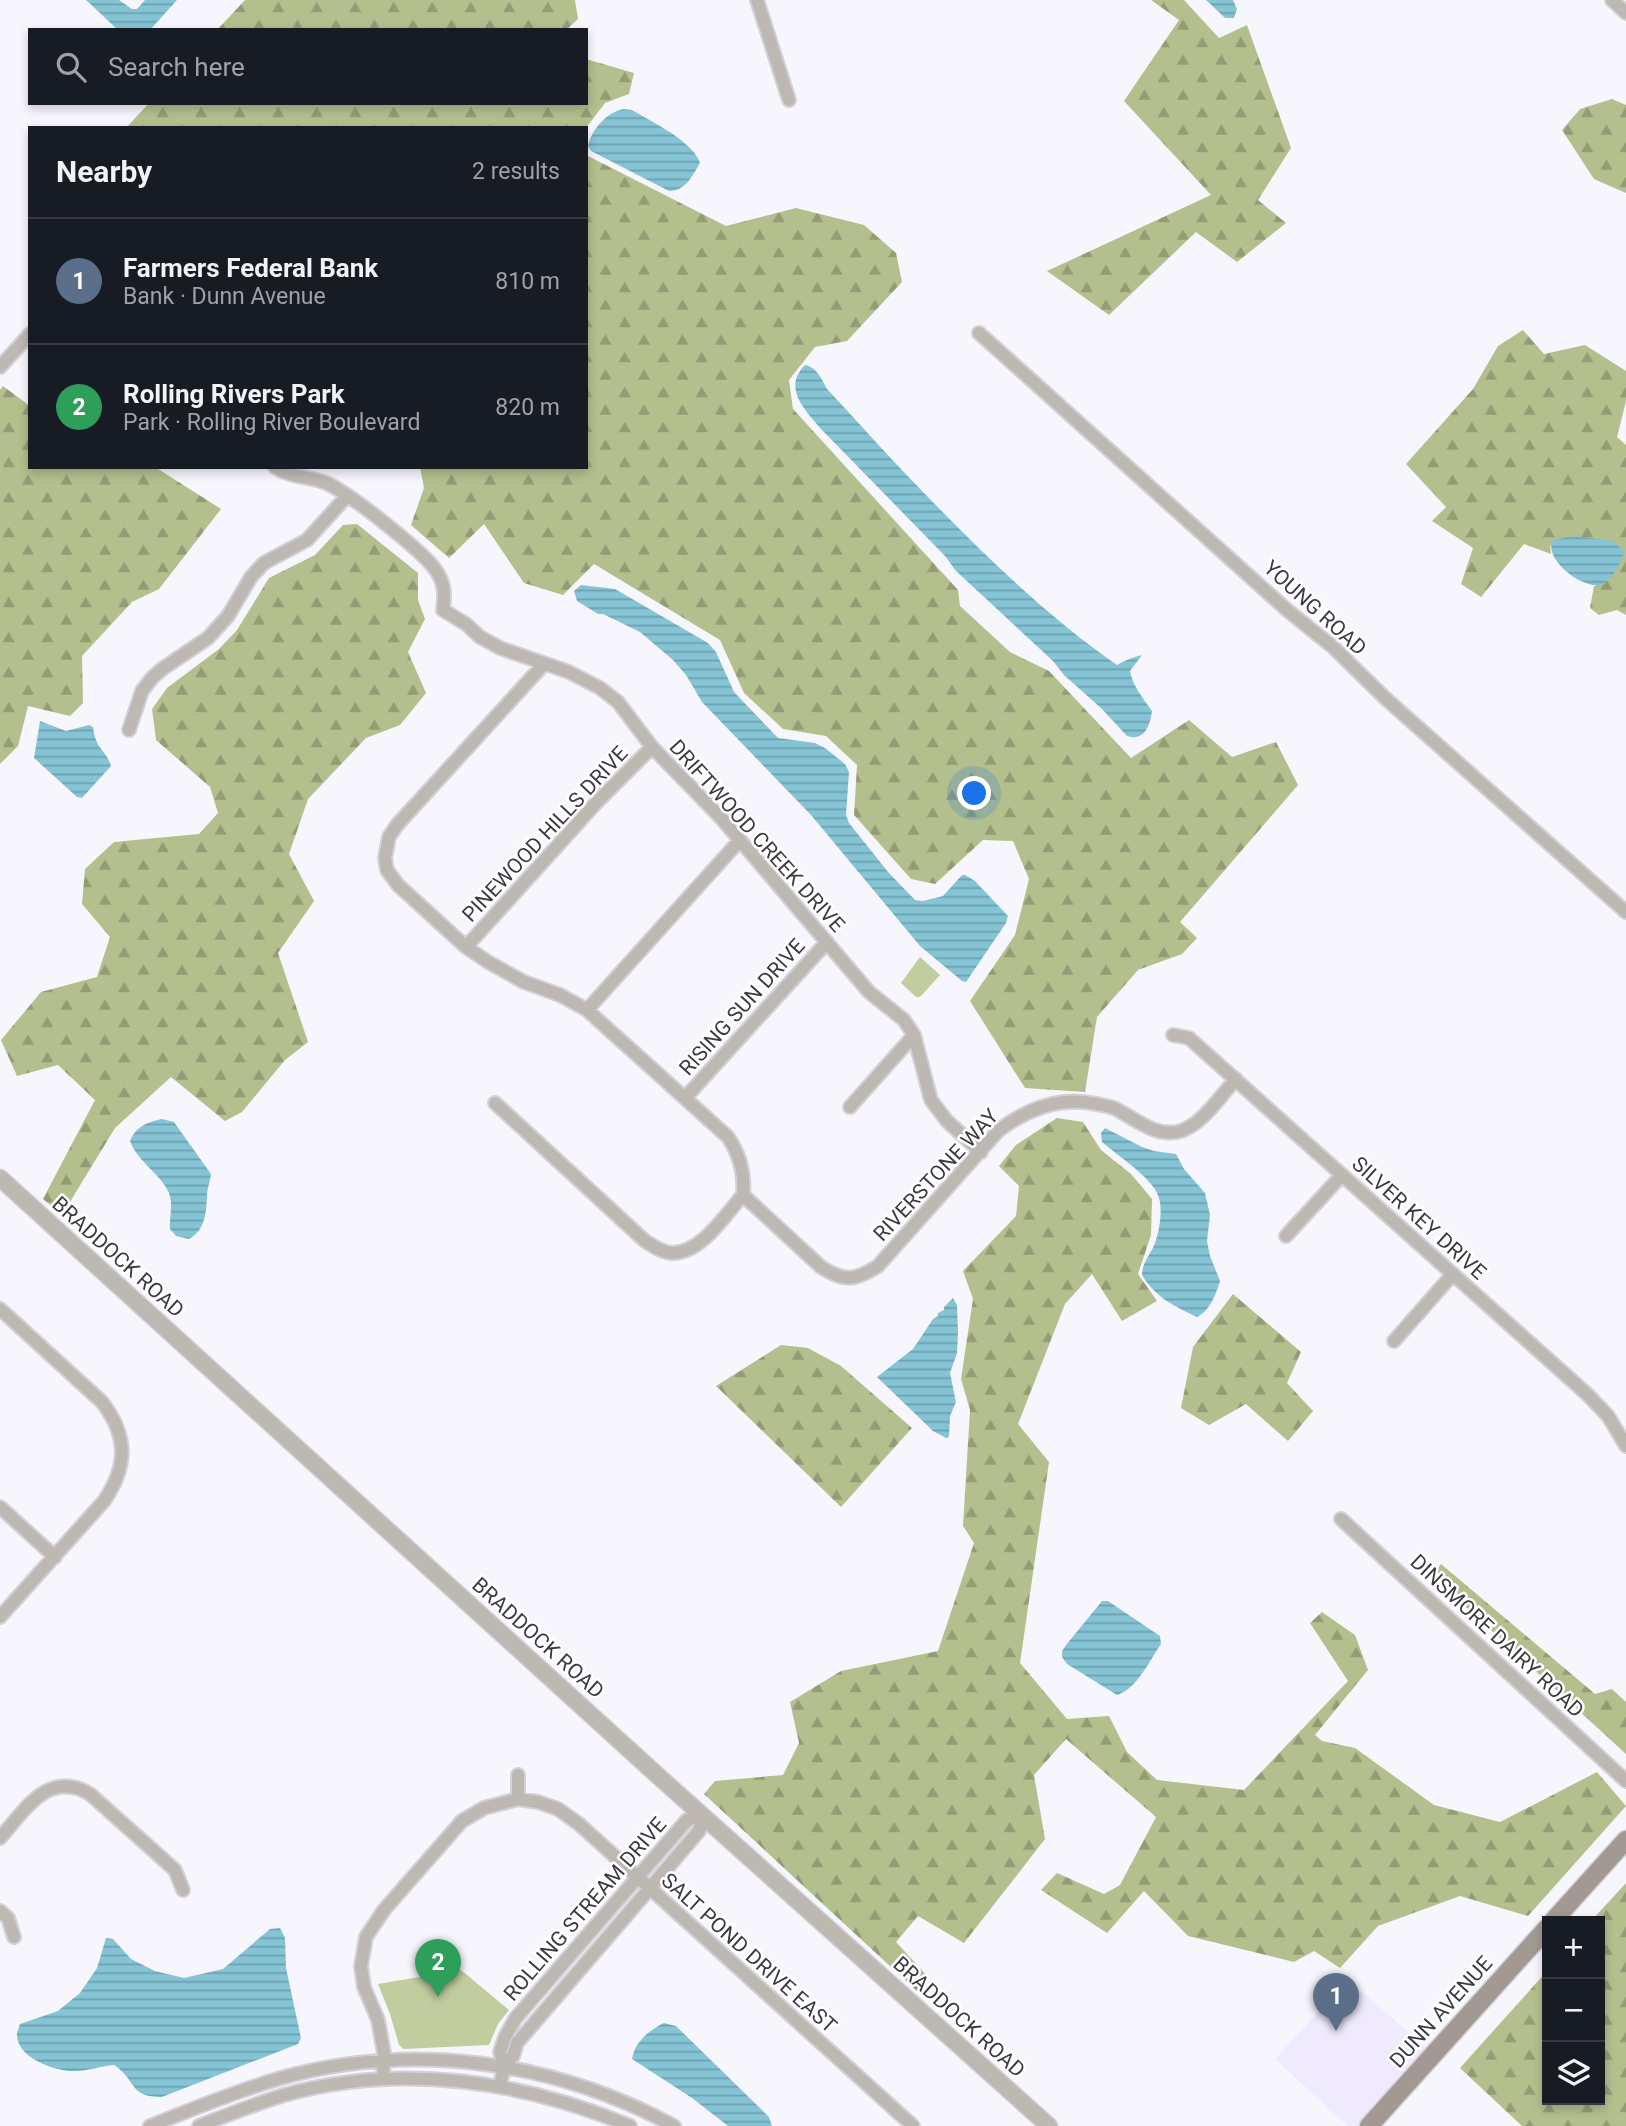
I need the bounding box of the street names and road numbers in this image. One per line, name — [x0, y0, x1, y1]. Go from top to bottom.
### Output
street label: YOUNG ROAD — [1259, 556, 1371, 660]
street label: DRIFTWOOD CREEK DRIVE — [664, 735, 850, 937]
street label: PINEWOOD HILLS DRIVE — [457, 741, 633, 927]
street label: RISING SUN DRIVE — [674, 934, 810, 1080]
street label: RIVERSTONE WAY — [869, 1104, 1004, 1246]
street label: SILVER KEY DRIVE — [1347, 1152, 1491, 1284]
street label: BRADDOCK ROAD — [47, 1192, 189, 1322]
street label: DINSMORE DAIRY ROAD — [1406, 1550, 1588, 1722]
street label: BRADDOCK ROAD — [467, 1573, 609, 1703]
street label: ROLLING STREAM DRIVE — [499, 1812, 671, 2006]
street label: SALT POND DRIVE EAST — [657, 1868, 842, 2038]
street label: DUNN AVENUE — [1385, 1951, 1497, 2073]
street label: BRADDOCK ROAD — [888, 1952, 1030, 2082]

